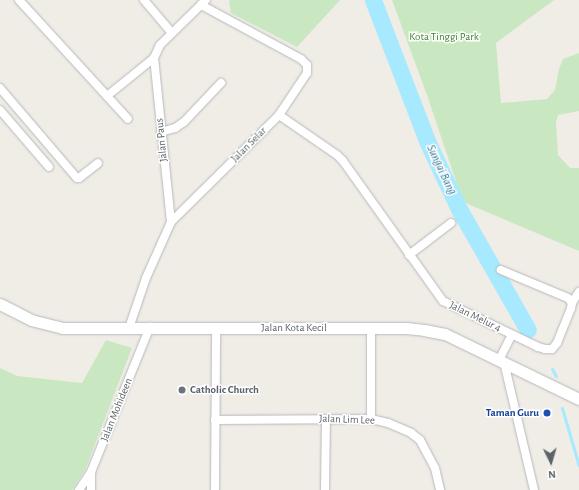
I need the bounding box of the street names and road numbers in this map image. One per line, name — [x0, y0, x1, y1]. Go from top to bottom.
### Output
street label: Jalan Paus — [153, 118, 171, 162]
street label: Jalan Selar — [229, 125, 269, 165]
street label: Jalan Melur 4 — [447, 299, 503, 335]
street label: Jalan Kota Kecil — [261, 321, 327, 335]
street label: Jalan Mohideen — [98, 376, 136, 444]
street label: Jalan Lim Lee — [319, 412, 375, 428]

